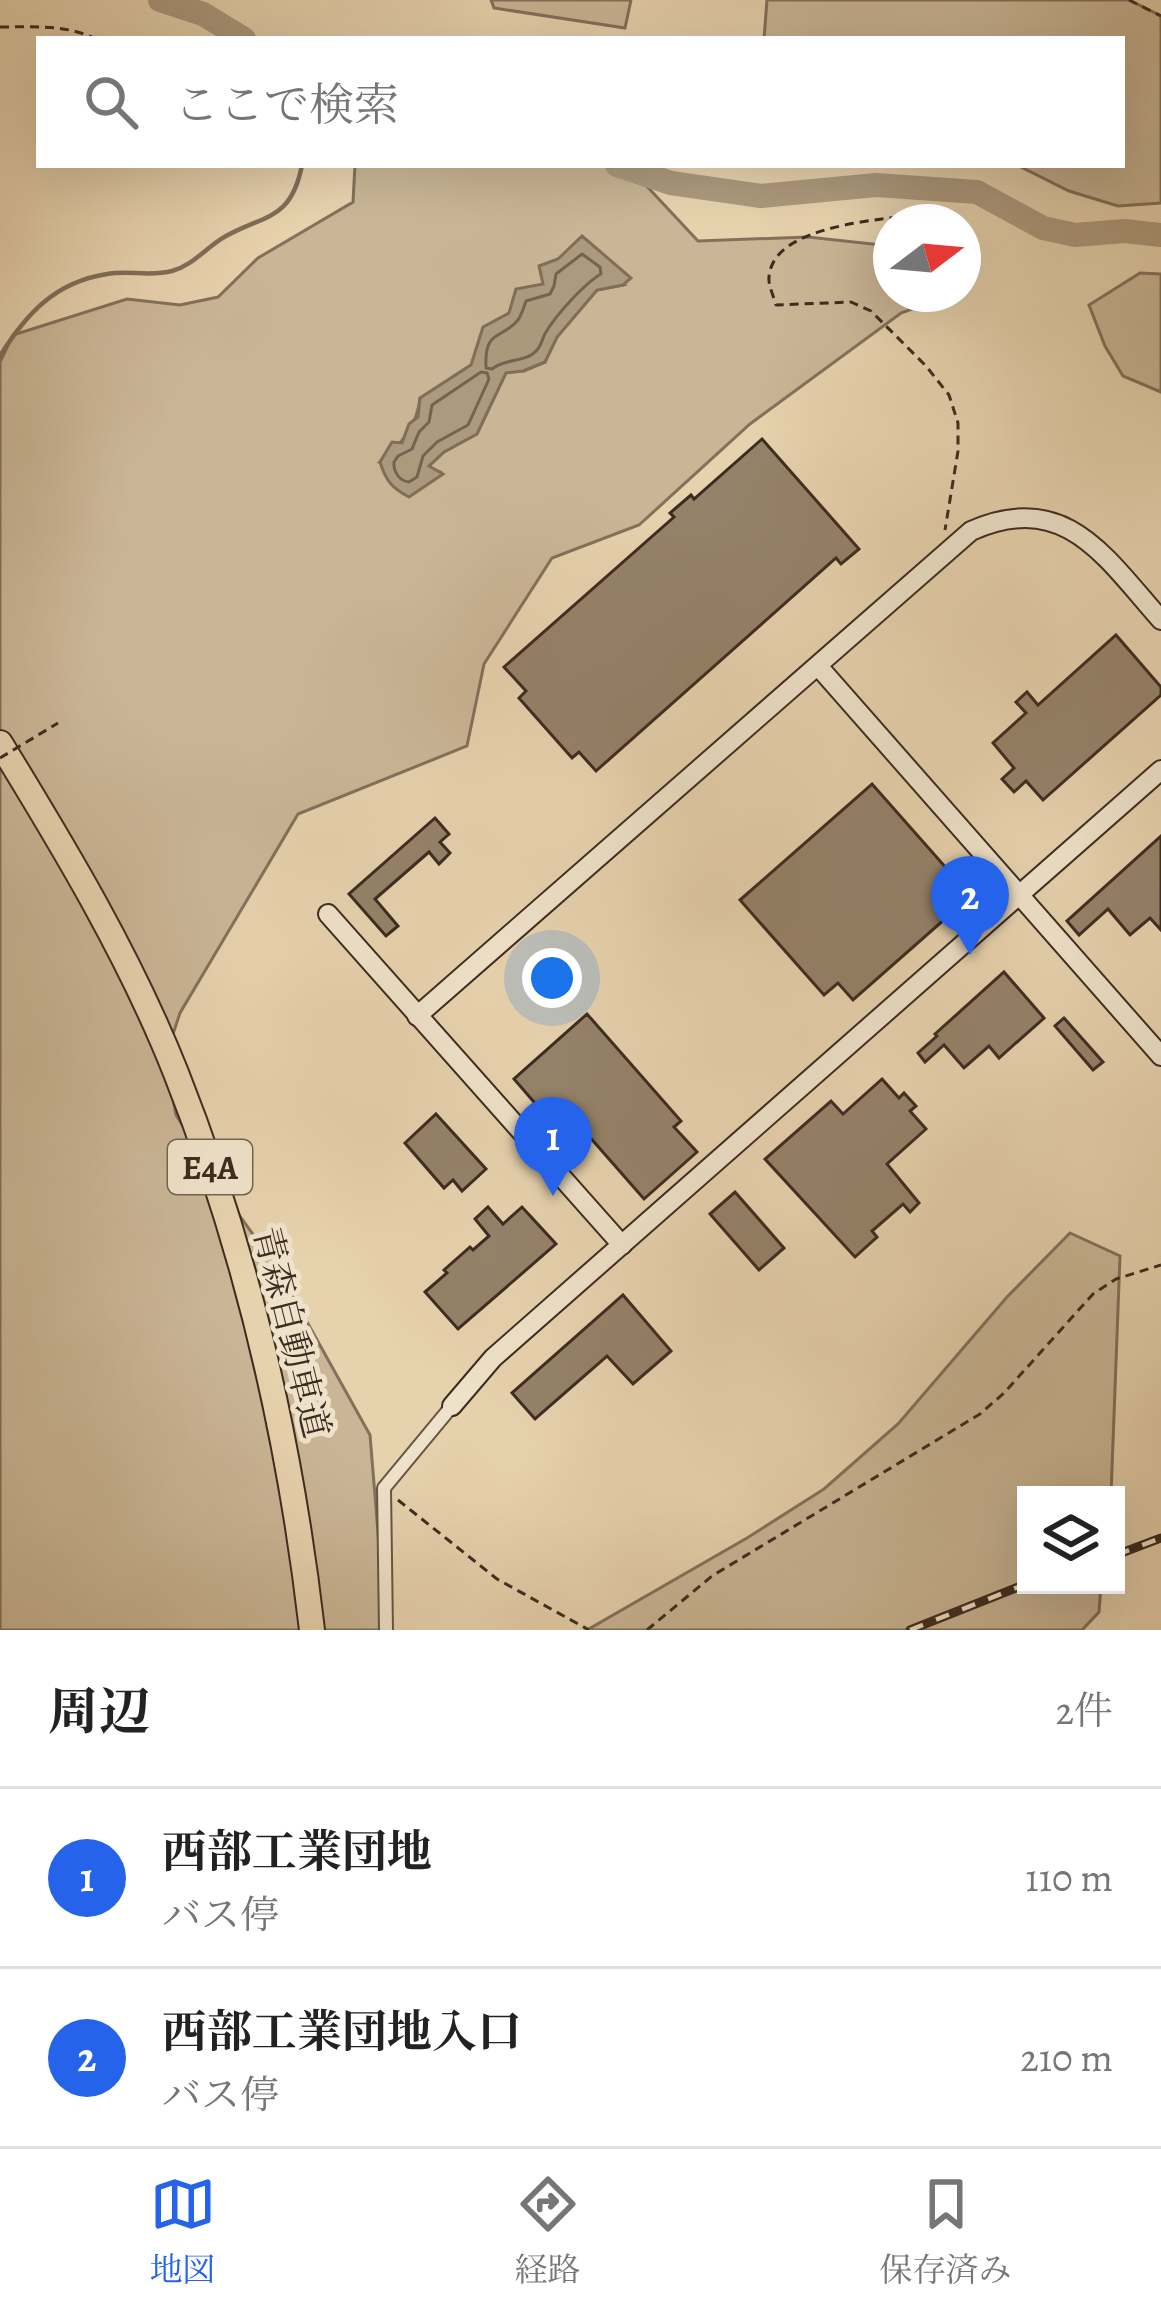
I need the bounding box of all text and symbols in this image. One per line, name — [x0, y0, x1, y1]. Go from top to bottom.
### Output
search box — [36, 36, 1125, 168]
icon: search — [78, 69, 144, 135]
text: ここで検索 — [174, 74, 399, 136]
north arrow — [873, 204, 981, 312]
pin: 2 — [931, 856, 1009, 955]
your location — [522, 948, 582, 1008]
pin: 1 — [514, 1097, 592, 1196]
road number: E4A — [168, 1140, 252, 1194]
street label: 青森自動車道 — [242, 1221, 342, 1443]
map controls — [1017, 1486, 1125, 1594]
button: layers — [1017, 1486, 1125, 1594]
text: 周辺 — [48, 1677, 150, 1747]
text: 2件 — [1055, 1684, 1113, 1737]
text: 西部工業団地 — [162, 1821, 432, 1883]
text: 1 — [80, 1851, 94, 1904]
text: 110 m — [1025, 1851, 1113, 1904]
text: バス停 — [162, 1888, 279, 1941]
text: 西部工業団地入口 — [162, 2001, 522, 2063]
text: 2 — [78, 2031, 96, 2084]
text: 210 m — [1020, 2031, 1113, 2084]
text: バス停 — [162, 2068, 279, 2121]
tab: 地図 — [150, 2171, 216, 2292]
tab: 経路 — [515, 2171, 581, 2292]
tab: 保存済み — [880, 2171, 1012, 2292]

